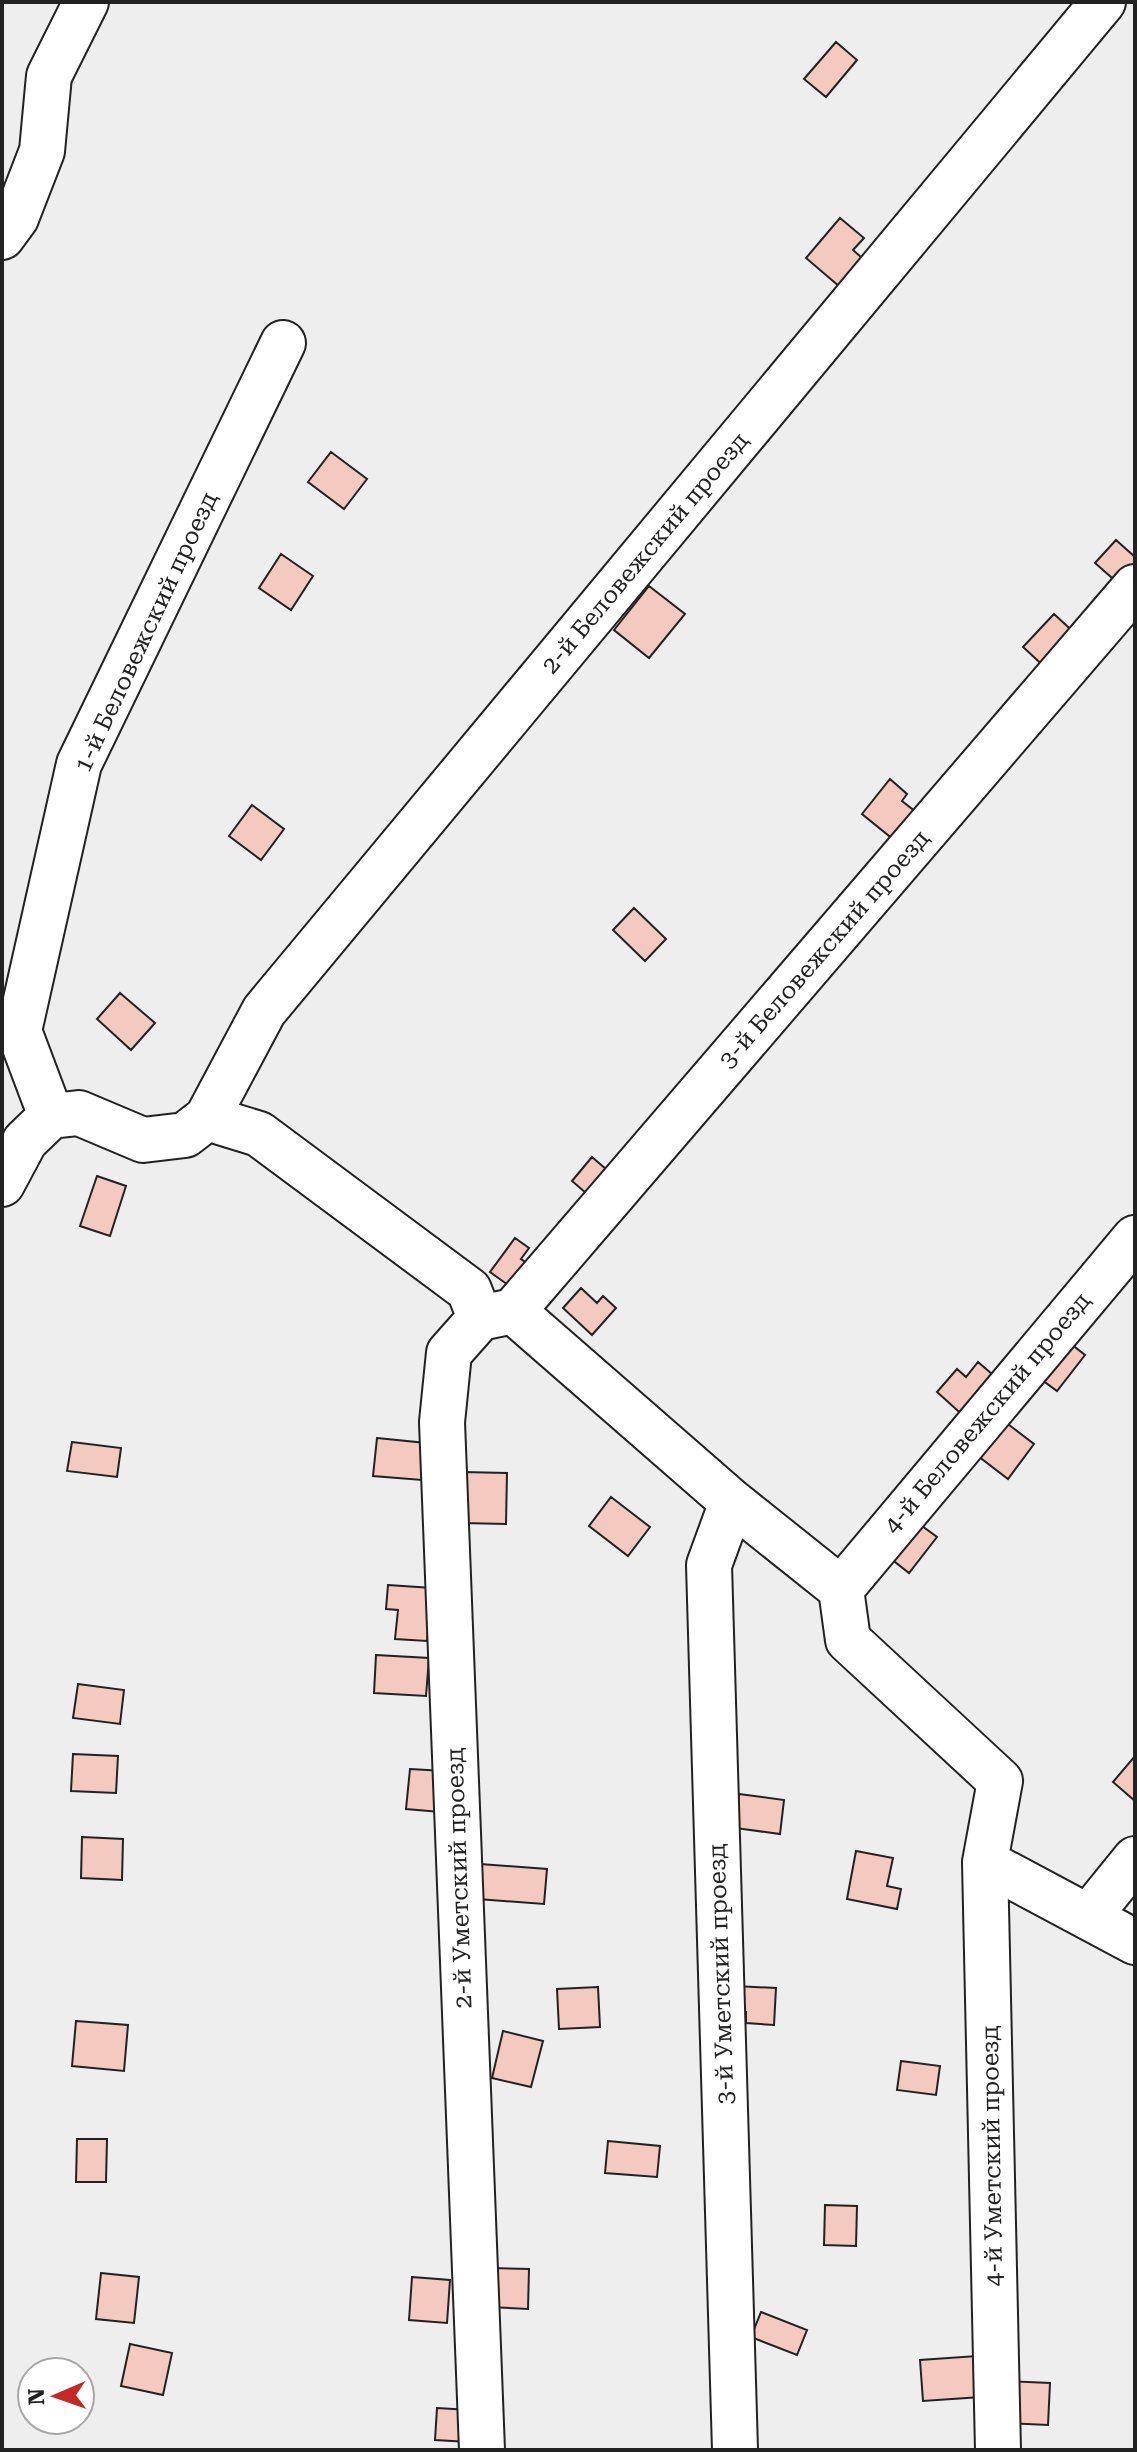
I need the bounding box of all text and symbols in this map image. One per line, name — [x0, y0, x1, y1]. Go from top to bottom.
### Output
street label: 2-й Беловежский проезд — [536, 427, 754, 679]
street label: 1-й Беловежский проезд — [69, 487, 223, 777]
street label: 3-й Беловежский проезд — [713, 824, 935, 1074]
street label: 4-й Беловежский проезд — [878, 1287, 1096, 1539]
street label: 2-й Уметский проезд — [440, 1747, 478, 2009]
street label: 3-й Уметский проезд — [702, 1843, 740, 2105]
street label: 4-й Уметский проезд — [976, 2025, 1008, 2287]
north arrow — [16, 2356, 96, 2436]
text: N — [24, 2388, 49, 2406]

